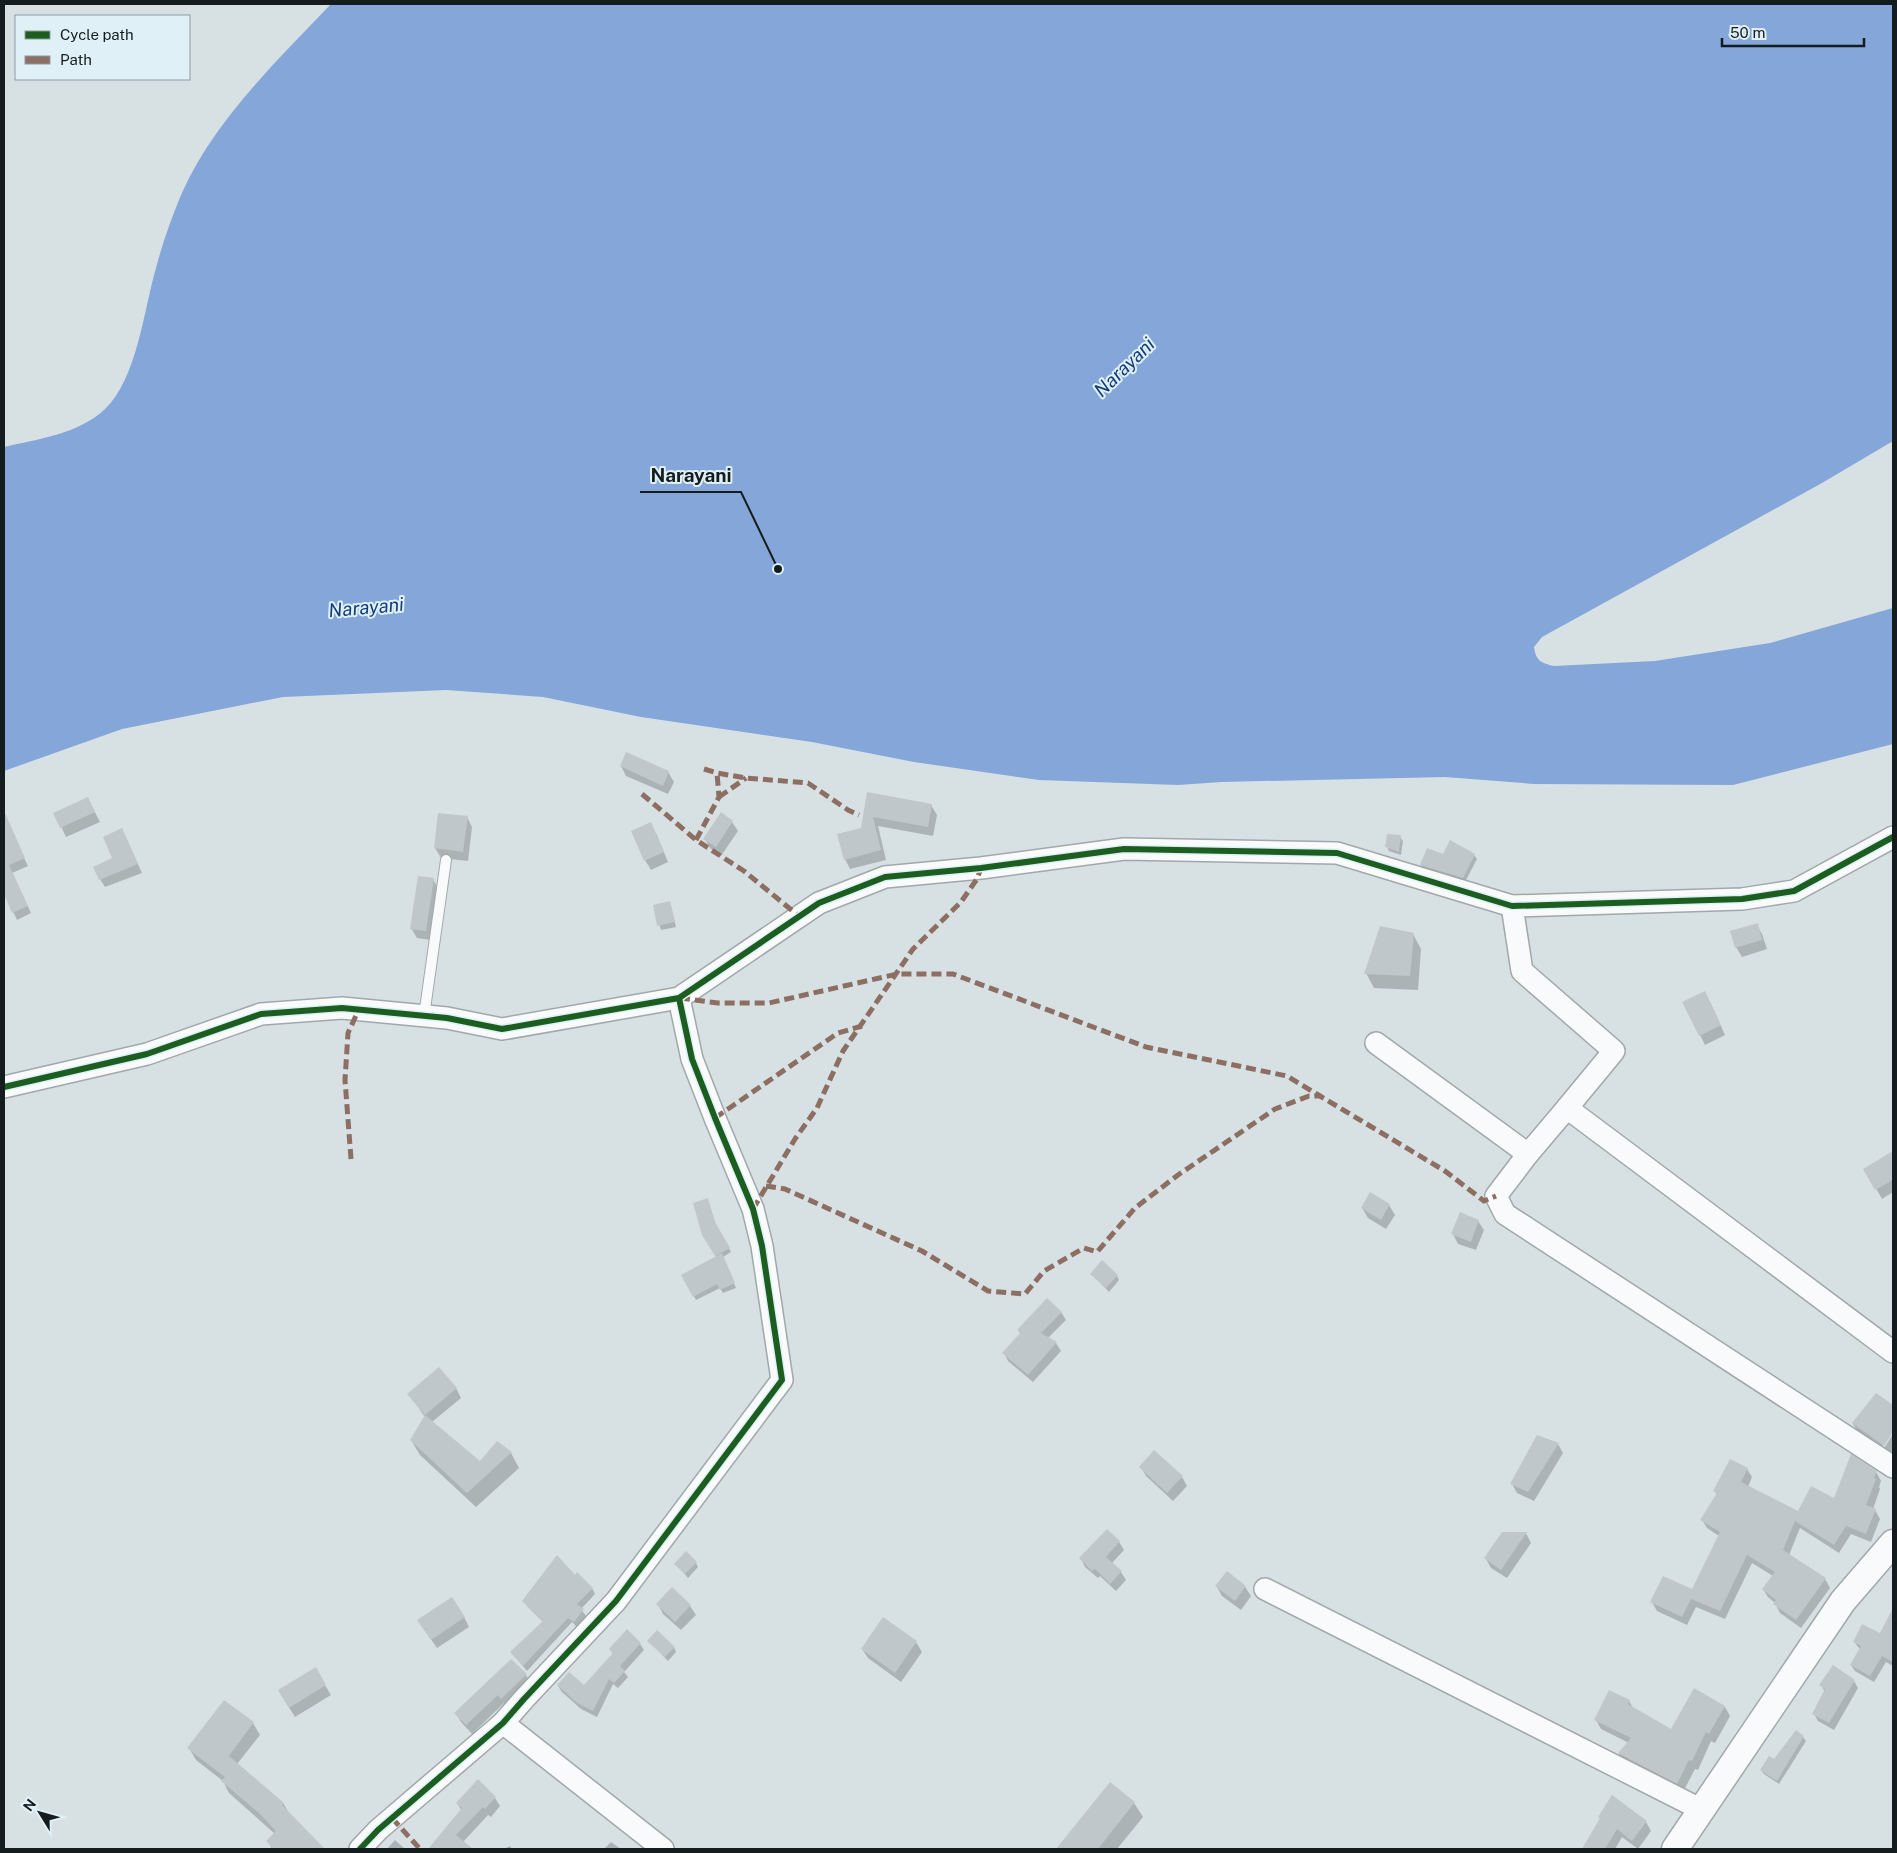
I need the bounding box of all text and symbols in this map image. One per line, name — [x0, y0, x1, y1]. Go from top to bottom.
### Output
legend — [15, 15, 190, 80]
scale bar — [1722, 15, 1864, 47]
text: 50 m — [1730, 24, 1765, 41]
text: Cycle path — [60, 26, 134, 43]
text: Path — [60, 51, 92, 68]
water label: Narayani — [1089, 333, 1159, 401]
callout: Narayani — [640, 458, 741, 492]
text: Narayani — [650, 464, 732, 486]
water label: Narayani — [327, 593, 405, 621]
north arrow — [15, 1788, 65, 1838]
text: N — [20, 1796, 39, 1814]

